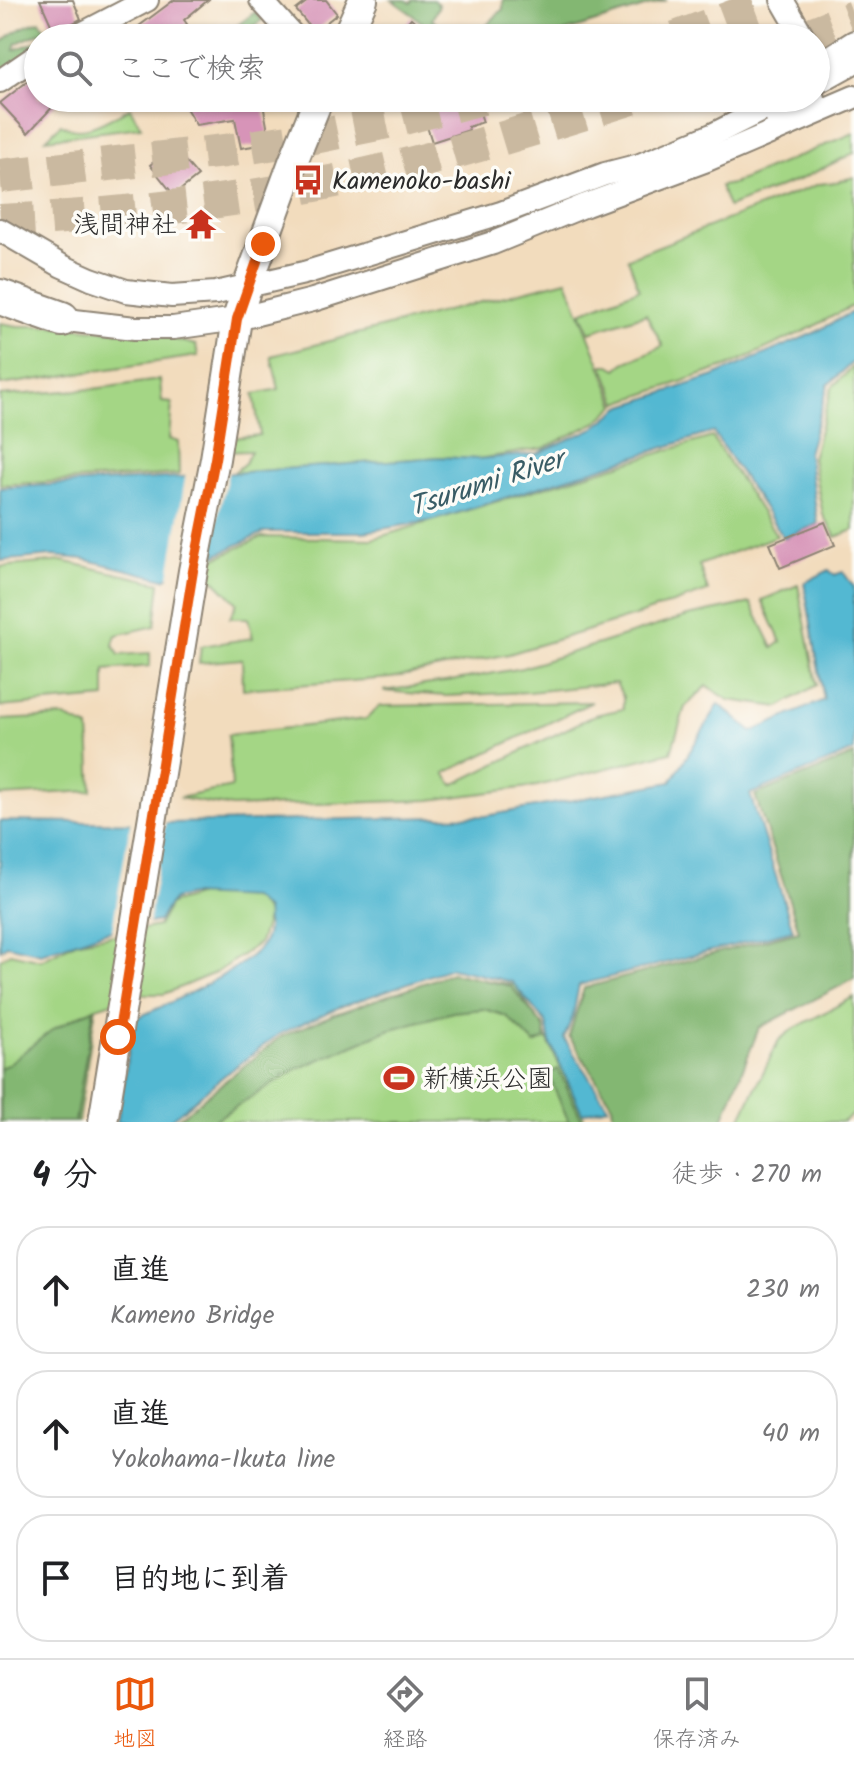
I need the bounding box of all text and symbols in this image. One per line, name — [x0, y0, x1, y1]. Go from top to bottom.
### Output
search box — [24, 24, 830, 112]
icon: search — [52, 46, 96, 90]
text: ここで検索 — [116, 46, 266, 94]
place label: Kamenoko-bashi — [332, 161, 512, 203]
bus stop icon: Kamenoko-bashi — [291, 163, 325, 197]
place label: 浅間神社 — [73, 205, 177, 247]
temple icon: 浅間神社 — [184, 207, 218, 241]
route end — [245, 226, 281, 262]
water label: Tsurumi River — [404, 436, 575, 530]
route start — [100, 1019, 136, 1055]
place label: 新横浜公園 — [423, 1059, 553, 1101]
sports icon: 新横浜公園 — [382, 1061, 416, 1095]
text: 4 分 — [32, 1149, 98, 1203]
text: 徒歩 · 270 m — [672, 1154, 822, 1196]
text: 直進 — [110, 1247, 170, 1295]
icon: ahead — [34, 1268, 78, 1312]
text: 230 m — [746, 1269, 820, 1311]
text: Kameno Bridge — [110, 1295, 274, 1337]
text: 直進 — [110, 1391, 170, 1439]
icon: ahead — [34, 1412, 78, 1456]
text: 40 m — [762, 1413, 820, 1455]
text: Yokohama-Ikuta line — [110, 1439, 335, 1481]
icon: arrive — [34, 1556, 78, 1600]
text: 目的地に到着 — [110, 1556, 290, 1604]
tab: 地図 — [113, 1672, 157, 1758]
tab: 経路 — [383, 1672, 427, 1758]
tab: 保存済み — [653, 1672, 741, 1758]

